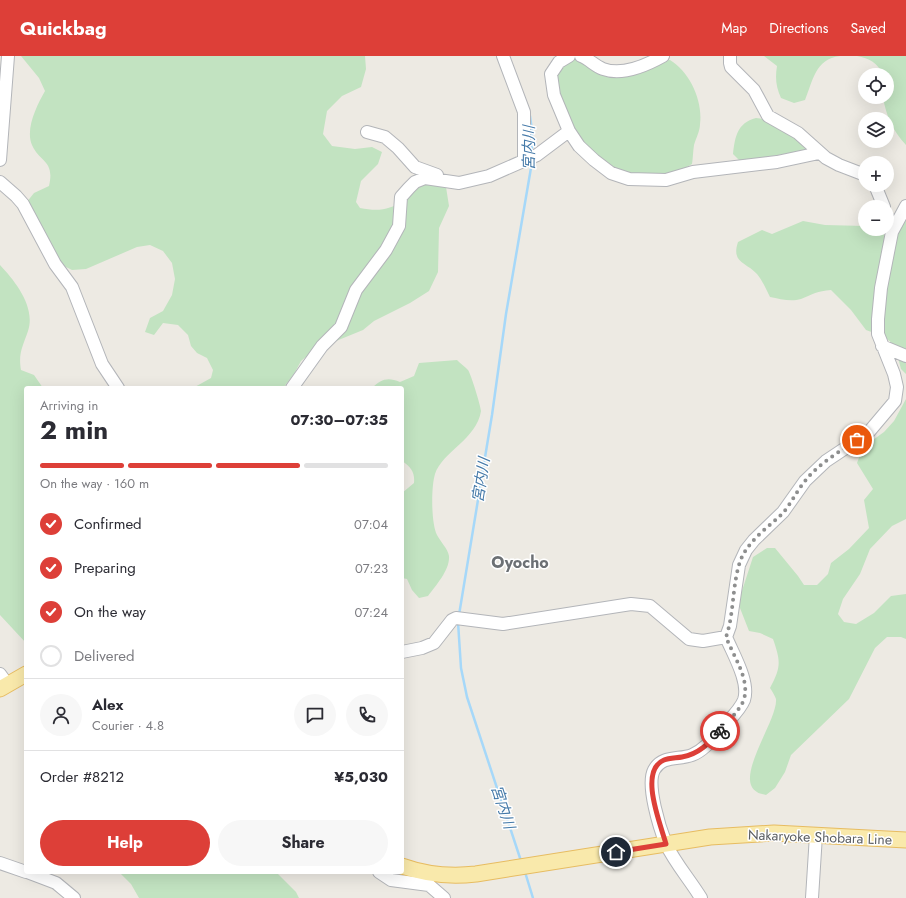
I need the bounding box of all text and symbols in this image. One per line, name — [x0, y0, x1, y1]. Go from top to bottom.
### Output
text: Quickbag — [20, 15, 106, 42]
text: Map — [721, 18, 747, 38]
text: Directions — [769, 18, 829, 38]
text: Saved — [851, 18, 886, 38]
map controls — [858, 68, 894, 236]
button: locate — [858, 68, 894, 104]
button: layers — [858, 112, 894, 148]
water label: 宮内川 — [518, 124, 540, 171]
button: + — [858, 156, 894, 192]
button: − — [858, 200, 894, 236]
text: Arriving in — [40, 396, 98, 415]
text: 07:30–07:35 — [290, 409, 388, 431]
text: 2 min — [40, 411, 108, 449]
pin — [840, 423, 874, 457]
icon: bag — [846, 429, 868, 451]
water label: 宮内川 — [467, 454, 496, 504]
text: On the way · 160 m — [40, 474, 149, 493]
icon: check — [40, 513, 62, 535]
text: Confirmed — [74, 513, 142, 535]
text: 07:04 — [354, 515, 388, 534]
district label: Oyocho — [491, 551, 549, 574]
icon: check — [40, 557, 62, 579]
text: Preparing — [74, 557, 136, 579]
text: 07:23 — [355, 559, 388, 578]
icon: check — [40, 601, 62, 623]
text: On the way — [74, 601, 146, 623]
text: 07:24 — [354, 603, 388, 622]
text: Delivered — [74, 645, 135, 667]
button: person — [40, 694, 82, 736]
text: Alex — [92, 694, 123, 716]
button: chat — [294, 694, 336, 736]
button: phone — [346, 694, 388, 736]
courier — [700, 711, 740, 751]
text: Courier · 4.8 — [92, 716, 164, 735]
icon: bike — [709, 720, 731, 742]
text: Order #8212 — [40, 766, 124, 788]
text: ¥5,030 — [334, 766, 388, 788]
water label: 宮内川 — [486, 782, 521, 834]
button: Help — [40, 820, 210, 866]
button: Share — [218, 820, 388, 866]
street label: Nakaryoke Shobara Line — [748, 824, 892, 850]
pin — [599, 835, 633, 869]
icon: home — [605, 841, 627, 863]

